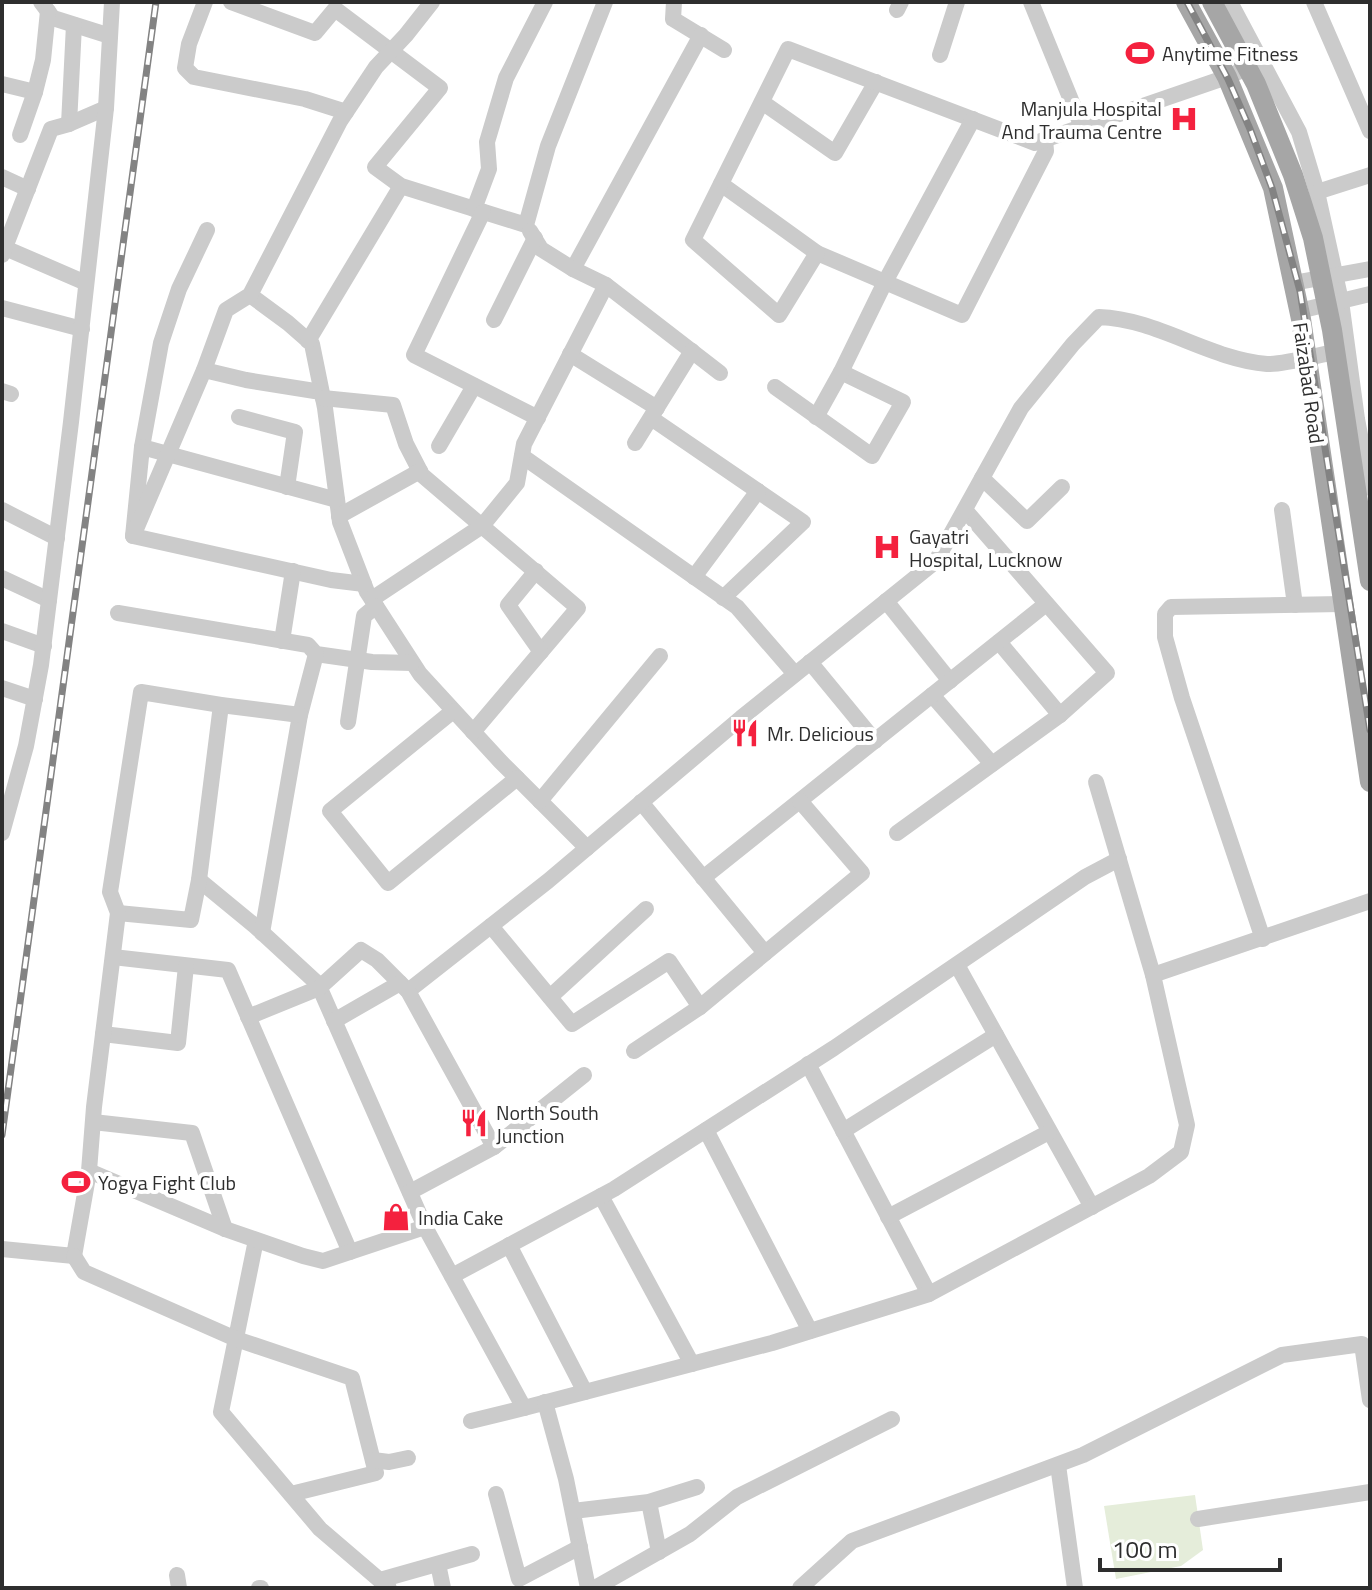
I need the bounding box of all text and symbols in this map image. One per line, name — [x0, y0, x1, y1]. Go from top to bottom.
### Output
sports icon: Anytime Fitness — [1125, 38, 1155, 68]
place label: Anytime Fitness — [1162, 38, 1298, 69]
place label: Manjula Hospital And Trauma Centre — [1002, 93, 1162, 147]
hospital icon: Manjula Hospital And Trauma Centre — [1169, 104, 1199, 134]
street label: Faizabad Road — [1285, 320, 1333, 446]
place label: Gayatri Hospital, Lucknow — [909, 521, 1063, 575]
hospital icon: Gayatri Hospital, Lucknow — [872, 532, 902, 562]
restaurant icon: Mr. Delicious — [730, 718, 760, 748]
place label: Mr. Delicious — [767, 718, 874, 749]
place label: North South Junction — [496, 1097, 599, 1151]
restaurant icon: North South Junction — [459, 1108, 489, 1138]
sports icon: Yogya Fight Club — [61, 1167, 91, 1197]
place label: Yogya Fight Club — [98, 1167, 236, 1198]
shop icon: India Cake — [381, 1202, 411, 1232]
place label: India Cake — [418, 1202, 503, 1233]
scale bar — [1100, 1522, 1280, 1572]
text: 100 m — [1112, 1531, 1178, 1567]

